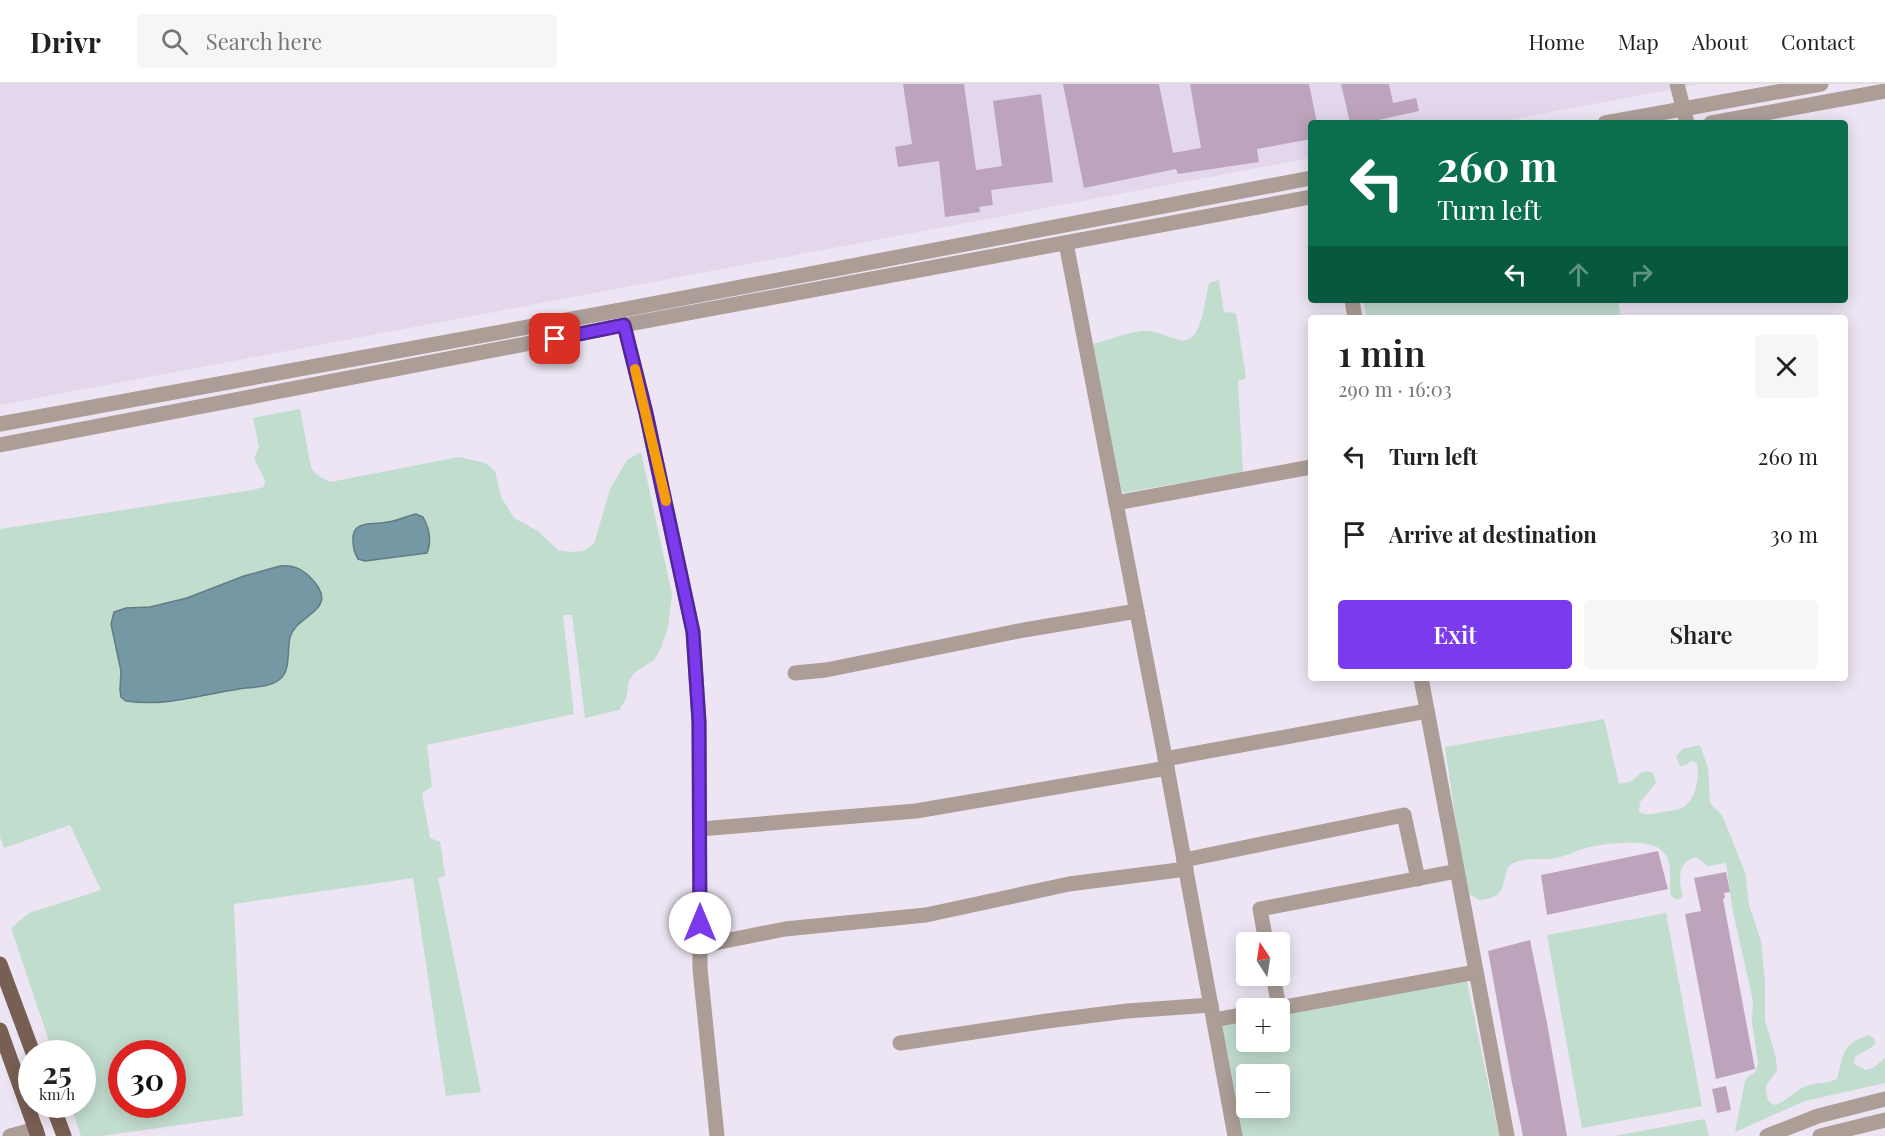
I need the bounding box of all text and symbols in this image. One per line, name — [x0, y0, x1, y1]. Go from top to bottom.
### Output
search box — [137, 14, 557, 68]
text: Drivr — [30, 23, 101, 60]
icon: search — [158, 25, 191, 58]
text: Search here — [206, 26, 322, 56]
text: Home — [1529, 27, 1585, 55]
text: Map — [1618, 27, 1659, 55]
text: About — [1692, 27, 1748, 55]
text: Contact — [1781, 27, 1855, 55]
text: 260 m — [1437, 137, 1557, 193]
icon: left — [1338, 144, 1416, 222]
text: Turn left — [1437, 191, 1541, 227]
icon: left — [1499, 258, 1532, 291]
icon: ahead — [1562, 258, 1595, 291]
icon: right — [1625, 258, 1658, 291]
pin — [529, 313, 580, 364]
icon: arrive — [538, 322, 571, 355]
text: 1 min — [1338, 328, 1426, 376]
button: close — [1755, 335, 1818, 398]
text: 290 m · 16:03 — [1338, 375, 1452, 402]
icon: left — [1338, 440, 1371, 473]
text: Turn left — [1389, 441, 1478, 471]
text: 260 m — [1758, 441, 1818, 471]
icon: arrive — [1338, 518, 1371, 551]
text: Arrive at destination — [1389, 519, 1597, 549]
text: 30 m — [1770, 519, 1818, 549]
button: Exit — [1338, 600, 1572, 669]
button: Share — [1584, 600, 1818, 669]
position arrow — [668, 891, 732, 955]
north arrow — [1236, 932, 1290, 986]
map controls — [1236, 932, 1290, 1118]
button: + — [1236, 998, 1290, 1052]
speed limit sign: 30 — [108, 1040, 186, 1118]
text: 25 — [42, 1052, 72, 1092]
button: − — [1236, 1064, 1290, 1118]
text: km/h — [39, 1084, 75, 1104]

